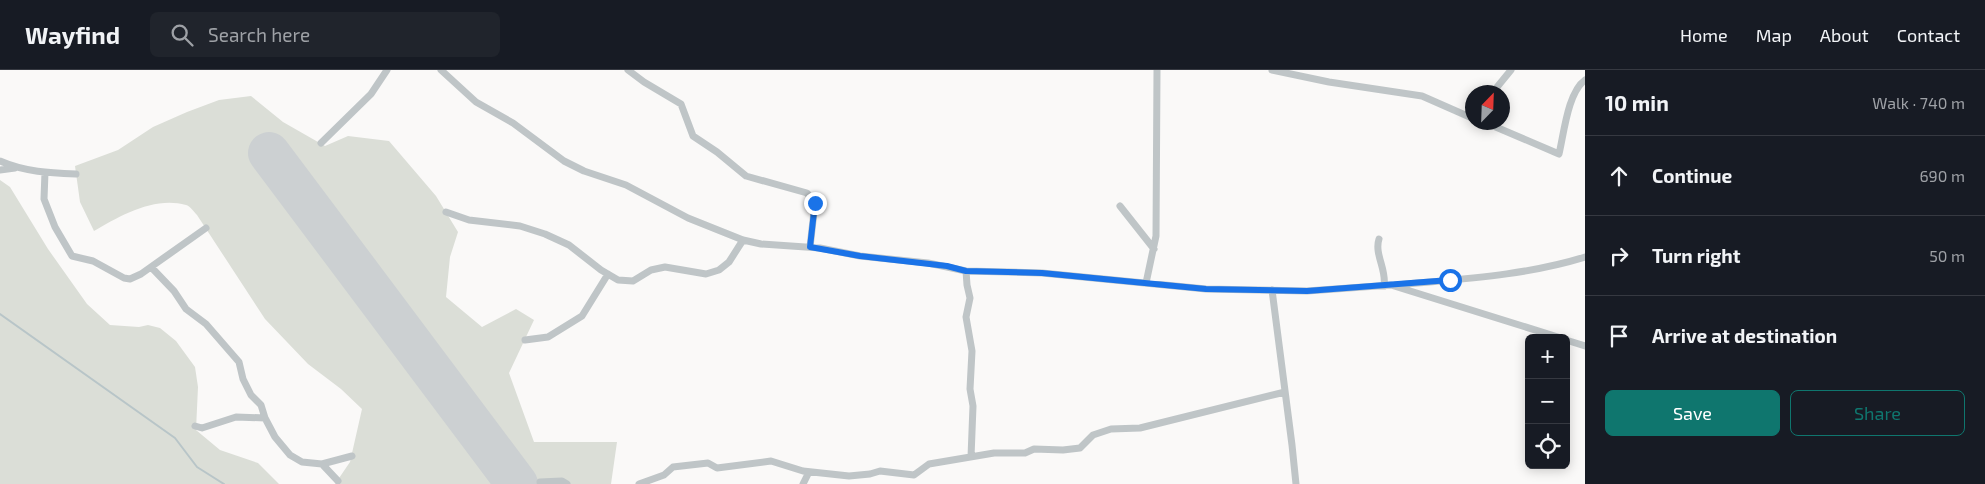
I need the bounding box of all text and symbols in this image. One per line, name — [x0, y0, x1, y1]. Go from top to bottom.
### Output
search box — [150, 12, 500, 57]
text: Wayfind — [25, 20, 120, 49]
icon: search — [168, 21, 196, 49]
text: Search here — [208, 23, 310, 46]
text: Home — [1680, 24, 1728, 46]
text: Map — [1756, 24, 1792, 46]
text: About — [1820, 24, 1869, 46]
text: Contact — [1897, 24, 1960, 46]
north arrow — [1465, 85, 1510, 130]
text: 10 min — [1605, 90, 1669, 115]
text: Walk · 740 m — [1872, 93, 1965, 112]
icon: ahead — [1605, 162, 1633, 190]
text: Continue — [1652, 164, 1732, 187]
text: 690 m — [1919, 166, 1965, 185]
route end — [804, 192, 827, 215]
icon: right — [1605, 242, 1633, 270]
text: Turn right — [1652, 244, 1740, 267]
text: 50 m — [1929, 246, 1965, 265]
route start — [1439, 269, 1462, 292]
icon: arrive — [1605, 322, 1633, 350]
text: Arrive at destination — [1652, 324, 1837, 347]
map controls — [1525, 334, 1570, 469]
button: + — [1525, 334, 1570, 379]
button: − — [1525, 379, 1570, 424]
button: Save — [1605, 390, 1780, 436]
button: Share — [1790, 390, 1965, 436]
button: locate — [1525, 424, 1570, 469]

